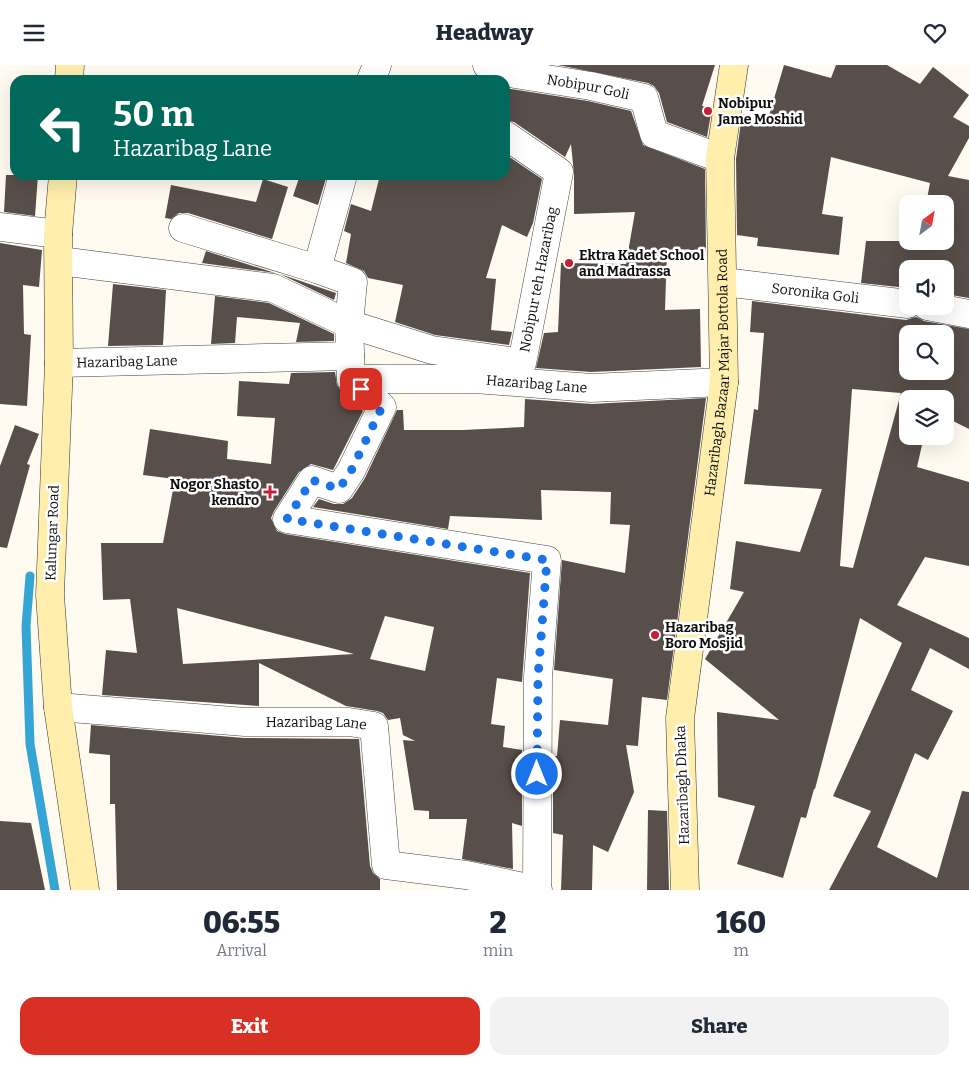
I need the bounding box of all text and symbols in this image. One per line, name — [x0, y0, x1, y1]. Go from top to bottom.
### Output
icon: menu — [20, 19, 48, 47]
text: Headway — [436, 19, 533, 46]
icon: heart — [921, 19, 949, 47]
street label: Nobipur Goli — [546, 71, 631, 103]
text: 50 m — [113, 93, 194, 135]
icon: left — [30, 95, 95, 160]
place label: Nobipur Jame Moshid — [717, 95, 803, 128]
marker: Nobipur Jame Moshid — [702, 105, 714, 117]
text: Hazaribag Lane — [113, 135, 272, 162]
north arrow — [899, 195, 954, 250]
map controls — [899, 195, 954, 445]
street label: Nobipur teh Hazaribag — [516, 205, 561, 354]
place label: Ektra Kadet School and Madrassa — [579, 247, 705, 280]
street label: Hazaribagh Bazaar Majar Bottola Road — [701, 249, 733, 497]
marker: Ektra Kadet School and Madrassa — [563, 257, 575, 269]
button: sound — [899, 260, 954, 315]
street label: Soronika Goli — [771, 280, 860, 307]
button: search — [899, 325, 954, 380]
street label: Hazaribag Lane — [76, 352, 178, 372]
pin — [340, 368, 382, 410]
street label: Hazaribag Lane — [486, 372, 588, 397]
icon: arrive — [347, 375, 375, 403]
button: layers — [899, 390, 954, 445]
place label: Nogor Shasto kendro — [170, 476, 259, 509]
street label: Kalungar Road — [42, 485, 63, 581]
marker: Nogor Shasto kendro — [263, 485, 277, 499]
place label: Hazaribag Boro Mosjid — [665, 619, 744, 652]
marker: Hazaribag Boro Mosjid — [649, 629, 661, 641]
street label: Hazaribag Lane — [266, 714, 368, 734]
street label: Hazaribagh Dhaka — [672, 725, 693, 845]
position arrow — [510, 747, 562, 799]
text: 06:55 — [203, 905, 280, 941]
text: 2 — [489, 905, 507, 941]
text: 160 — [716, 905, 766, 941]
text: Arrival — [216, 941, 267, 960]
text: min — [483, 941, 513, 960]
text: m — [733, 941, 749, 960]
button: Exit — [20, 997, 480, 1055]
button: Share — [490, 997, 949, 1055]

